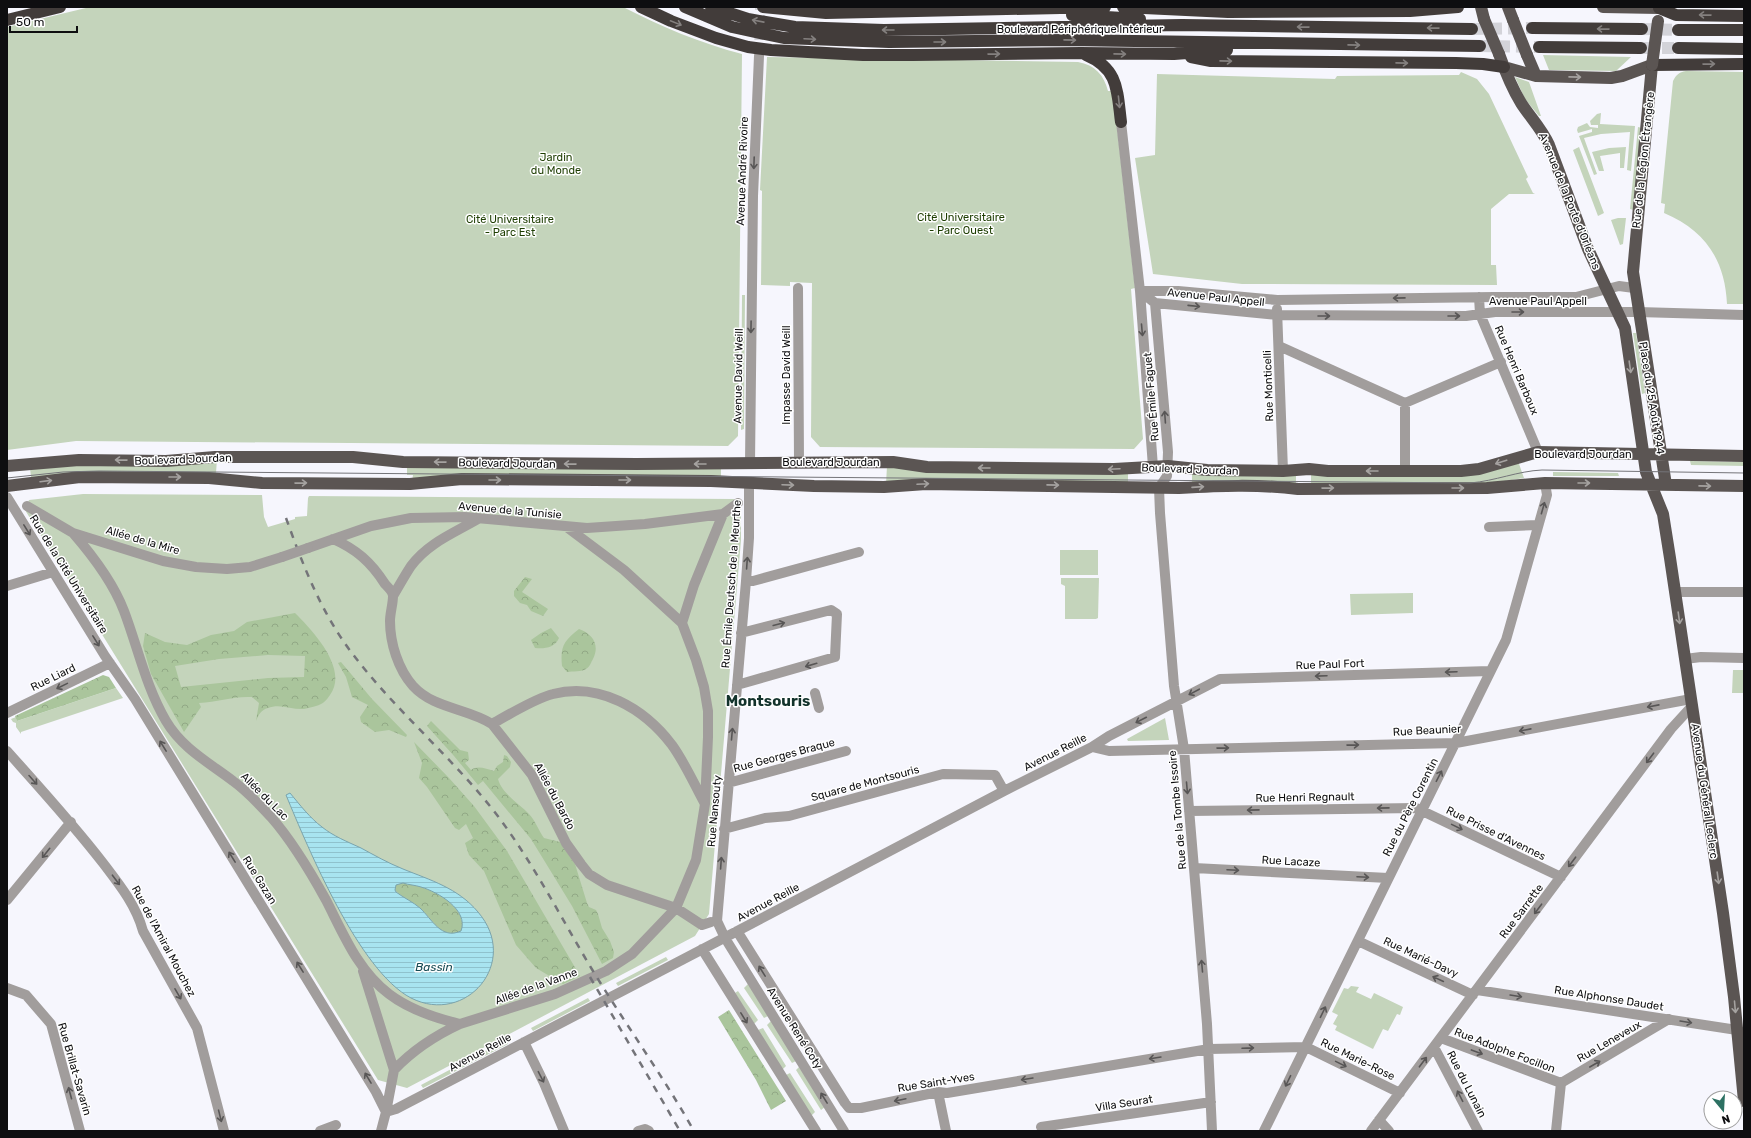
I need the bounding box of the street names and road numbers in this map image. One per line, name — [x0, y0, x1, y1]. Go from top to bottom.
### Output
street label: Boulevard Périphérique Intérieur — [997, 23, 1164, 36]
street label: Rue de la Légion Étrangère — [1630, 91, 1657, 229]
street label: Avenue André Rivoire — [734, 116, 751, 226]
street label: Avenue de la Porte d'Orléans — [1536, 131, 1603, 272]
street label: Avenue Paul Appell — [1167, 286, 1265, 309]
street label: Avenue Paul Appell — [1489, 295, 1587, 308]
street label: Rue Henri Barboux — [1492, 324, 1541, 417]
street label: Impasse David Weill — [780, 325, 793, 425]
street label: Avenue David Weill — [731, 328, 746, 424]
street label: Place du 25 Août 1944 — [1636, 341, 1667, 456]
street label: Rue Monticelli — [1261, 350, 1276, 422]
street label: Rue Émile Faguet — [1141, 351, 1162, 442]
street label: Boulevard Jourdan — [1534, 448, 1632, 461]
street label: Boulevard Jourdan — [134, 451, 232, 468]
street label: Boulevard Jourdan — [458, 456, 556, 471]
street label: Boulevard Jourdan — [782, 456, 880, 469]
street label: Boulevard Jourdan — [1141, 461, 1239, 478]
street label: Rue Émile Deutsch de la Meurthe — [719, 499, 744, 669]
street label: Avenue de la Tunisie — [458, 500, 562, 521]
street label: Rue de la Cité Universitaire — [27, 513, 111, 636]
street label: Allée de la Mire — [104, 524, 181, 557]
street label: Rue Paul Fort — [1295, 657, 1365, 672]
street label: Rue Liard — [29, 661, 78, 694]
street label: Rue Beaunier — [1392, 722, 1462, 739]
street label: Avenue du Général Leclerc — [1689, 723, 1720, 860]
street label: Avenue Reille — [1022, 731, 1089, 774]
street label: Rue Georges Braque — [732, 736, 836, 775]
street label: Rue de la Tombe Issoire — [1166, 750, 1189, 870]
street label: Rue du Père Corentin — [1380, 756, 1441, 859]
street label: Allée du Bardo — [531, 761, 578, 832]
street label: Square de Montsouris — [810, 763, 921, 804]
street label: Allée du Lac — [238, 770, 291, 823]
street label: Rue Nansouty — [705, 775, 724, 847]
street label: Rue Henri Regnault — [1255, 790, 1355, 805]
street label: Rue Prisse d'Avennes — [1444, 804, 1548, 863]
street label: Rue Lacaze — [1261, 853, 1321, 870]
street label: Rue Gazan — [240, 854, 280, 907]
street label: Avenue Reille — [735, 881, 802, 924]
street label: Rue Sarrette — [1497, 882, 1546, 941]
street label: Rue de l'Amiral Mouchez — [129, 883, 199, 999]
street label: Rue Marié-Davy — [1381, 934, 1460, 981]
street label: Allée de la Vanne — [493, 966, 579, 1007]
street label: Rue Alphonse Daudet — [1553, 983, 1665, 1014]
street label: Avenue René Coty — [764, 985, 825, 1072]
street label: Rue Leneveux — [1575, 1018, 1644, 1065]
street label: Rue Brillat-Savarin — [55, 1021, 94, 1117]
street label: Rue Adolphe Focillon — [1453, 1025, 1557, 1076]
street label: Avenue Reille — [447, 1031, 514, 1074]
street label: Rue Marie-Rose — [1319, 1036, 1397, 1083]
street label: Rue du Lunain — [1444, 1049, 1489, 1120]
street label: Rue Saint-Yves — [897, 1070, 976, 1095]
street label: Villa Seurat — [1094, 1092, 1154, 1114]

